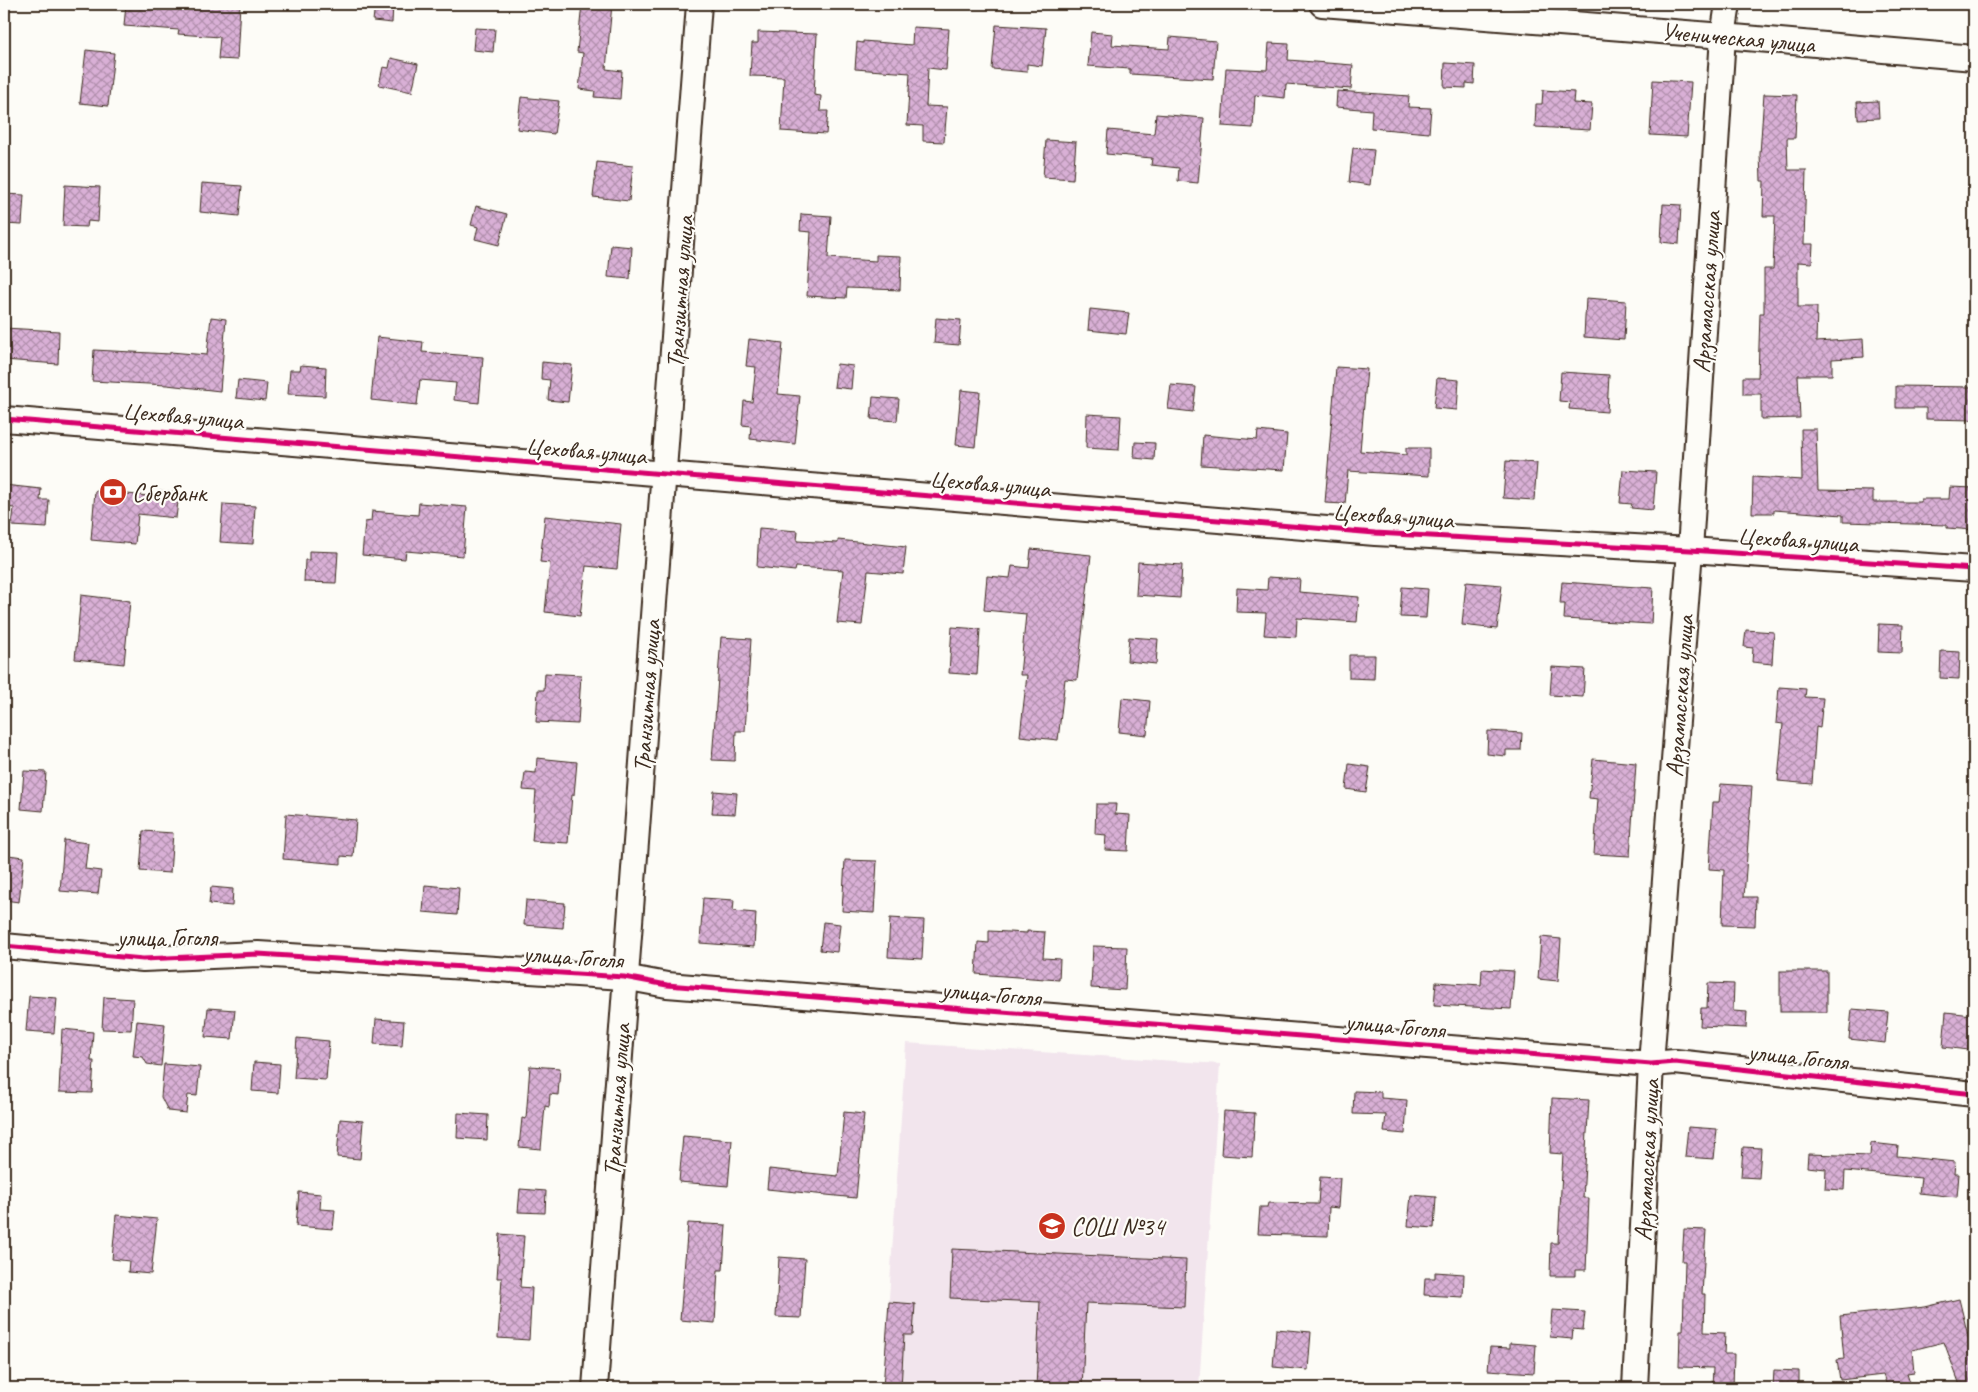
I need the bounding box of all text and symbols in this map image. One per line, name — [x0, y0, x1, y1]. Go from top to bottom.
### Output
street label: Ученическая улица — [1660, 15, 1818, 61]
street label: Арзамасская улица — [1685, 208, 1729, 374]
street label: Транзитная улица — [659, 213, 701, 369]
street label: Цеховая улица — [121, 395, 247, 437]
street label: Цеховая улица — [524, 430, 650, 472]
street label: Цеховая улица — [928, 463, 1054, 505]
bank icon: Сбербанк — [98, 477, 128, 507]
place label: Сбербанк — [132, 477, 208, 509]
street label: Цеховая улица — [1331, 496, 1457, 536]
street label: Цеховая улица — [1736, 520, 1862, 560]
street label: Арзамасская улица — [1658, 612, 1702, 778]
street label: Транзитная улица — [626, 617, 668, 773]
street label: улица Гоголя — [115, 922, 219, 954]
street label: улица Гоголя — [520, 937, 626, 977]
street label: улица Гоголя — [938, 974, 1044, 1015]
street label: улица Гоголя — [1342, 1006, 1448, 1047]
street label: Транзитная улица — [596, 1021, 638, 1177]
street label: улица Гоголя — [1745, 1036, 1852, 1078]
street label: Арзамасская улица — [1627, 1076, 1667, 1242]
school or university icon: СОШ №34 — [1037, 1211, 1067, 1241]
place label: СОШ №34 — [1071, 1211, 1167, 1243]

